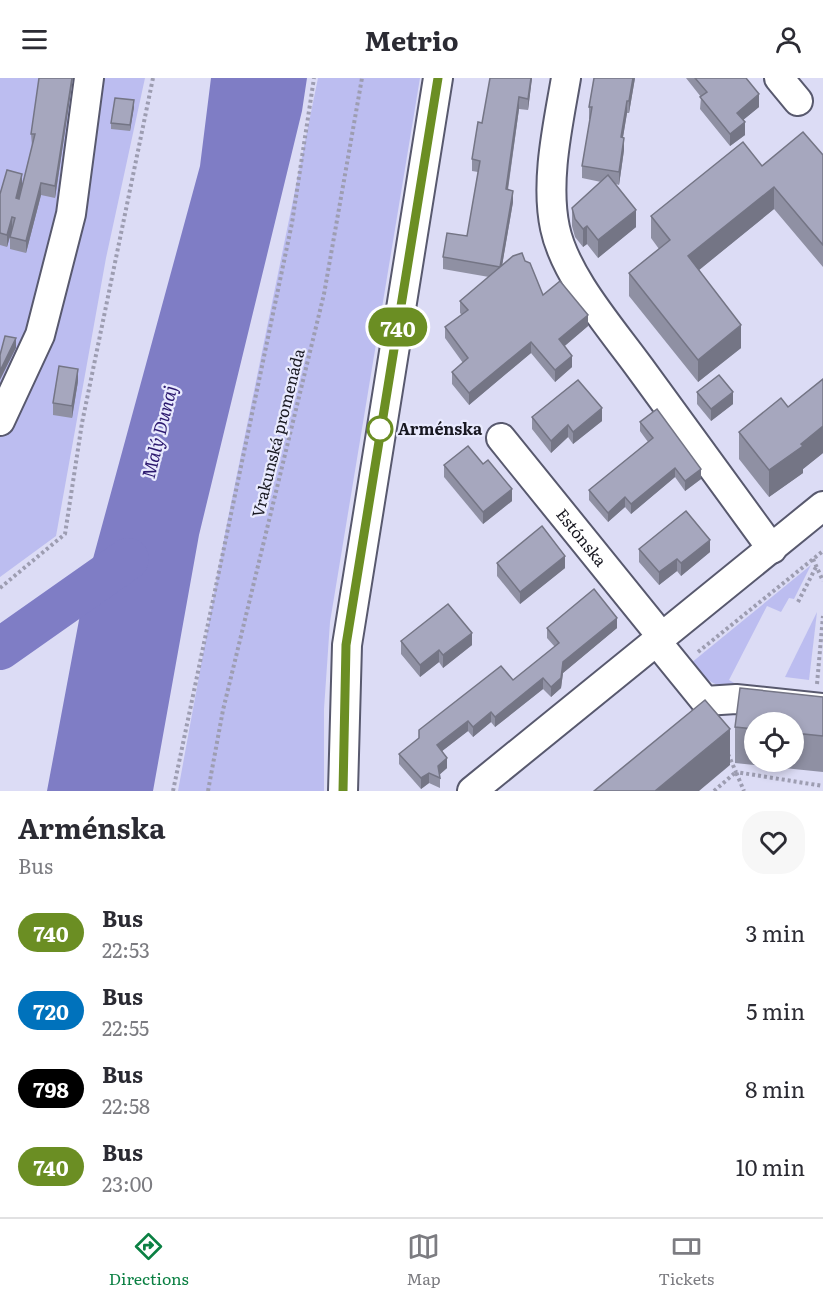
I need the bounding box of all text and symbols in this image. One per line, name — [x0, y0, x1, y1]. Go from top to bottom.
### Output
text: Metrio — [365, 19, 458, 59]
icon: menu — [18, 23, 51, 56]
icon: person — [772, 23, 805, 56]
line badge: 740 — [364, 308, 432, 346]
text: 740 — [380, 312, 416, 343]
street label: Vrakunská promenáda — [244, 345, 310, 520]
water label: Malý Dunaj — [134, 382, 183, 481]
marker: Arménska — [367, 416, 393, 442]
place label: Arménska — [398, 416, 483, 440]
street label: Estónska — [551, 503, 614, 572]
map controls — [744, 712, 804, 772]
button: locate — [744, 712, 804, 772]
text: Arménska — [18, 806, 166, 848]
button: heart — [742, 811, 805, 874]
text: Bus — [18, 850, 53, 880]
text: Bus — [102, 901, 143, 934]
text: 3 min — [745, 916, 805, 949]
text: 740 — [33, 917, 69, 948]
text: 22:53 — [102, 934, 150, 964]
text: Bus — [102, 979, 143, 1012]
text: 5 min — [746, 994, 805, 1027]
text: 720 — [33, 995, 69, 1026]
text: 22:55 — [102, 1012, 149, 1042]
text: Bus — [102, 1057, 143, 1090]
text: 8 min — [745, 1072, 805, 1105]
text: 798 — [33, 1073, 69, 1104]
text: 22:58 — [102, 1090, 150, 1120]
text: Bus — [102, 1135, 143, 1168]
text: 10 min — [736, 1150, 805, 1183]
text: 740 — [33, 1151, 69, 1182]
text: 23:00 — [102, 1168, 153, 1198]
tab: Directions — [109, 1230, 189, 1290]
tab: Map — [406, 1230, 441, 1290]
tab: Tickets — [658, 1230, 714, 1290]

